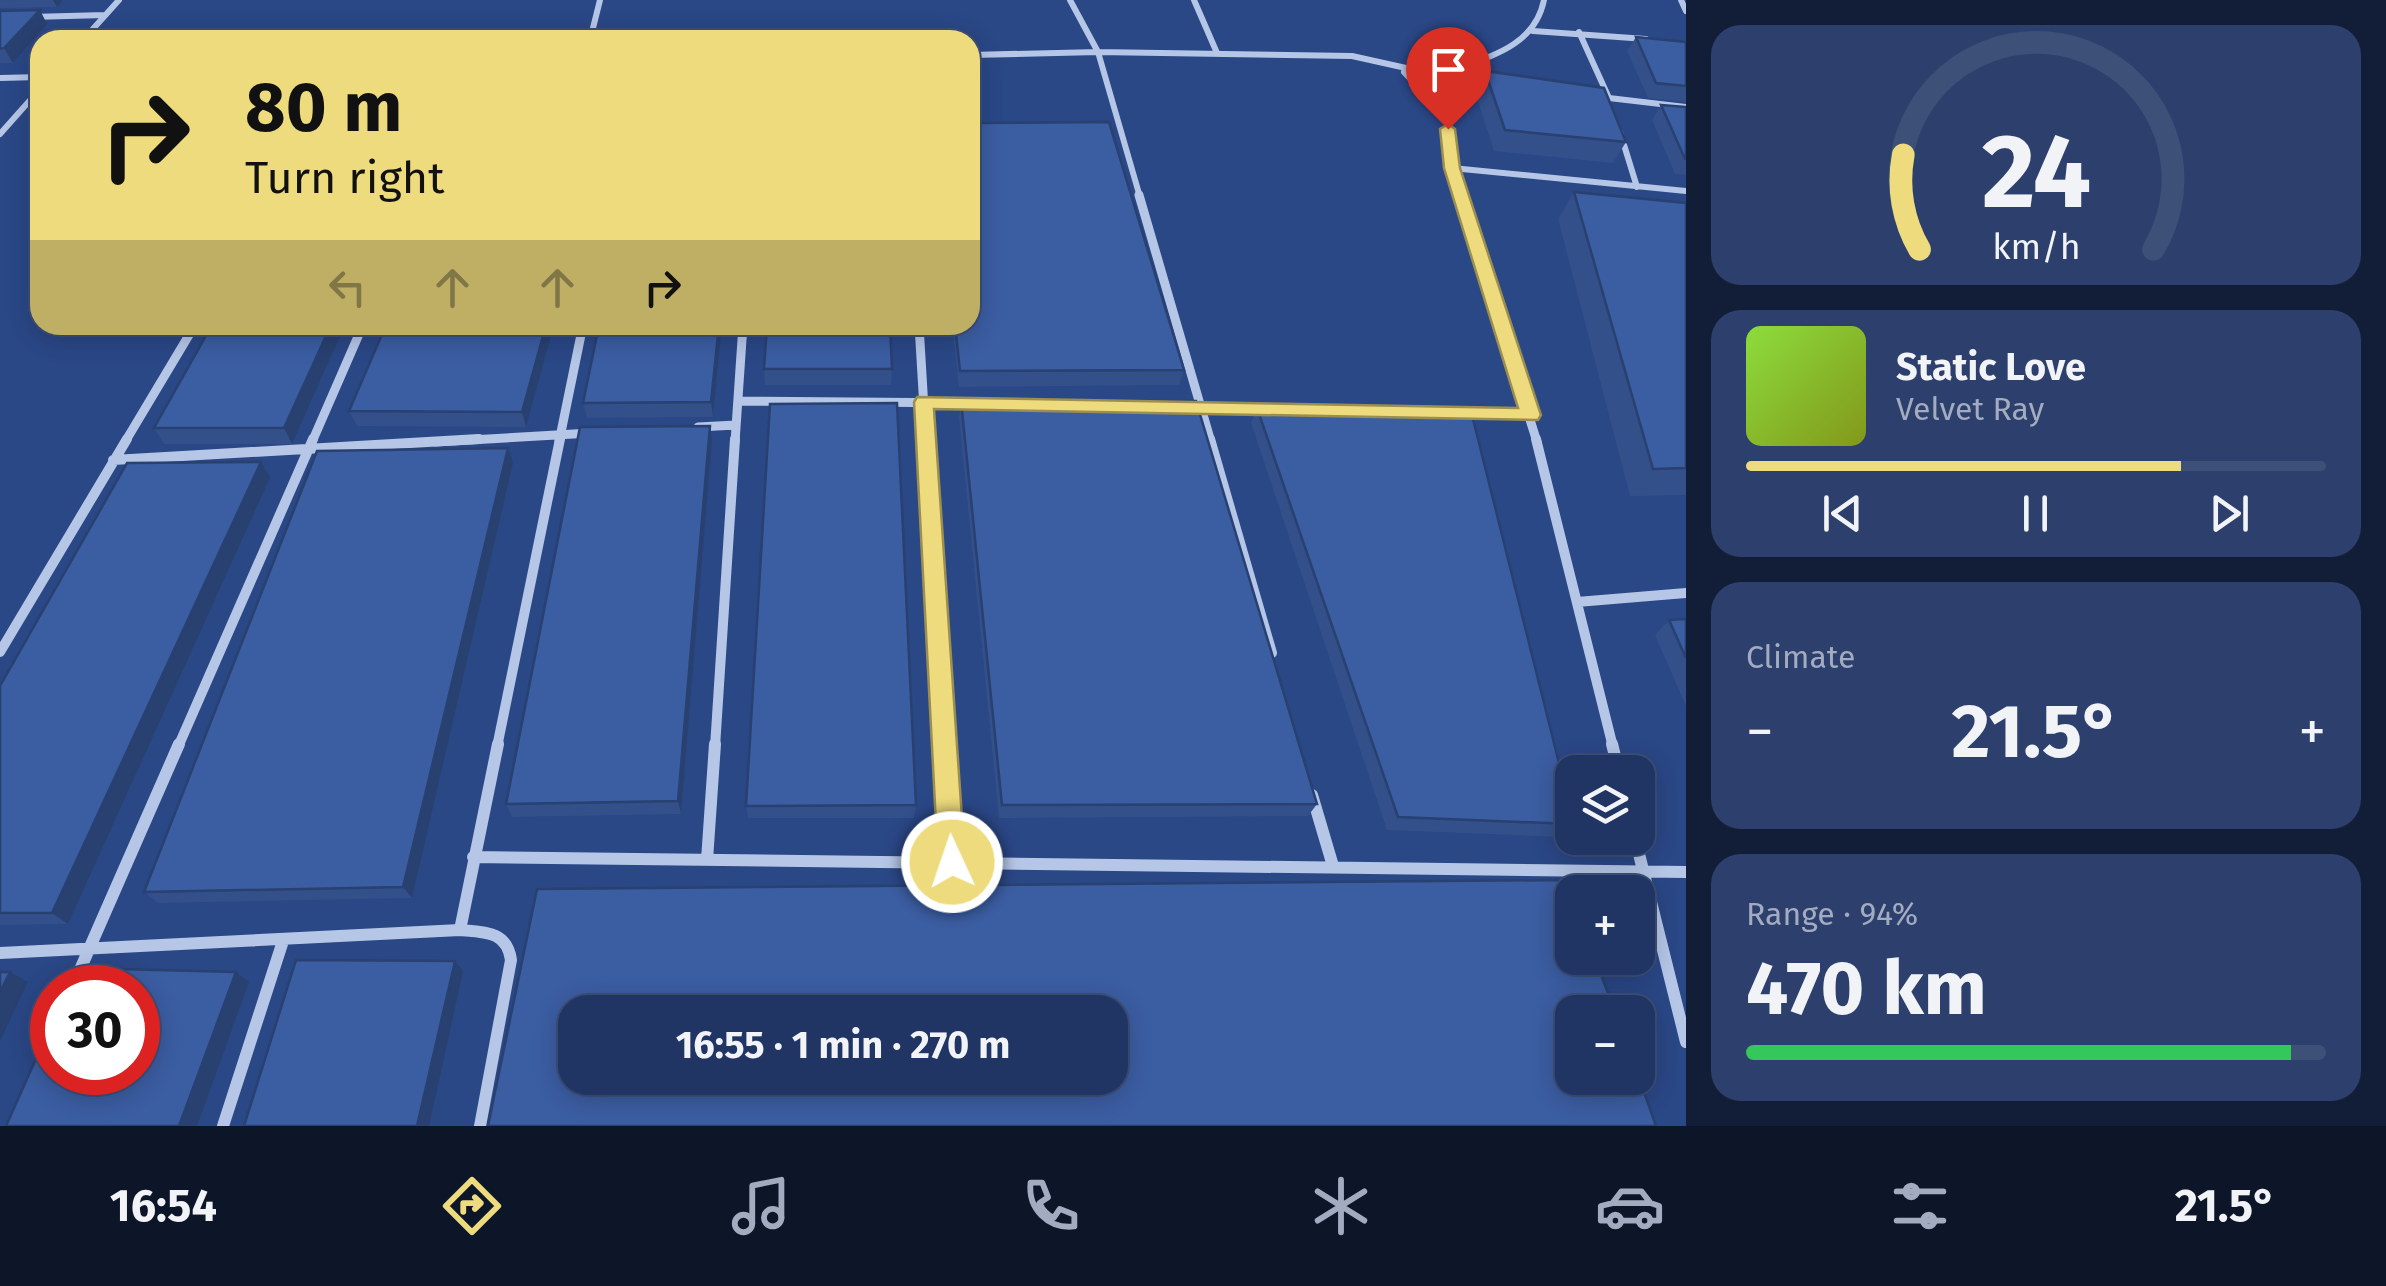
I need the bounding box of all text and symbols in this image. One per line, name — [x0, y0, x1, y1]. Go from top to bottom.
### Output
pin — [1406, 27, 1491, 130]
icon: arrive — [1421, 42, 1476, 97]
text: 80 m — [245, 66, 402, 150]
icon: right — [80, 70, 210, 200]
text: 24 — [1981, 110, 2091, 235]
text: Turn right — [245, 151, 444, 205]
text: km/h — [1992, 226, 2080, 268]
icon: left — [320, 260, 375, 315]
icon: ahead — [425, 260, 480, 315]
icon: ahead — [530, 260, 585, 315]
icon: right — [635, 260, 690, 315]
text: Static Love — [1896, 344, 2086, 390]
text: Velvet Ray — [1896, 390, 2044, 428]
icon: previous — [1815, 486, 1870, 541]
icon: pause — [2008, 486, 2063, 541]
icon: next — [2202, 486, 2257, 541]
text: Climate — [1746, 638, 1855, 676]
text: 21.5° — [1951, 687, 2121, 777]
text: − — [1746, 699, 1774, 765]
text: + — [2299, 699, 2326, 765]
map controls — [1555, 755, 1655, 1095]
button: layers — [1555, 755, 1655, 855]
position arrow — [900, 810, 1004, 914]
button: + — [1555, 875, 1655, 975]
text: Range · 94% — [1746, 895, 1918, 933]
text: 470 km — [1746, 944, 1987, 1034]
speed limit sign: 30 — [30, 965, 160, 1095]
button: − — [1555, 995, 1655, 1095]
text: 16:55 · 1 min · 270 m — [676, 1022, 1010, 1068]
icon: directions — [437, 1171, 507, 1241]
icon: music — [726, 1171, 796, 1241]
icon: phone — [1016, 1171, 1086, 1241]
icon: climate — [1306, 1171, 1376, 1241]
icon: car — [1595, 1171, 1665, 1241]
icon: filters — [1885, 1171, 1955, 1241]
text: 16:54 — [110, 1179, 217, 1233]
text: 21.5° — [2175, 1179, 2276, 1233]

